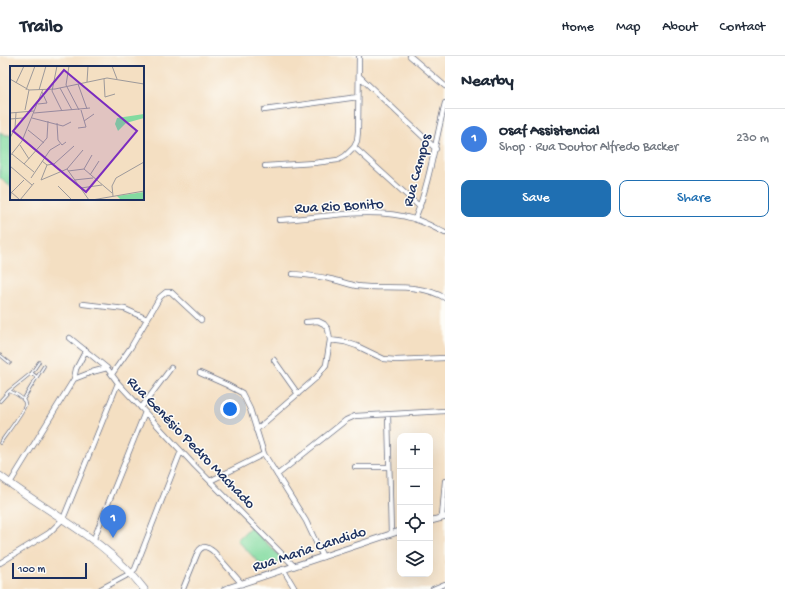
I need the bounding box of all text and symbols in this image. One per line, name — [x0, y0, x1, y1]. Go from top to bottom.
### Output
text: Trailo — [20, 16, 63, 39]
text: Home — [562, 19, 594, 36]
text: Map — [616, 19, 640, 36]
text: About — [662, 19, 698, 36]
text: Contact — [720, 19, 765, 36]
inset map — [10, 66, 144, 200]
text: Nearby — [461, 72, 514, 92]
text: Osaf Assistencial — [499, 122, 600, 140]
text: 1 — [471, 131, 477, 146]
text: 230 m — [736, 131, 769, 146]
street label: Rua Campos — [400, 132, 436, 209]
text: Shop · Rua Doutor Alfredo Backer — [499, 140, 678, 155]
button: Save — [461, 180, 611, 217]
button: Share — [619, 180, 769, 217]
street label: Rua Rio Bonito — [294, 196, 384, 218]
street label: Rua Genésio Pedro Machado — [123, 373, 259, 514]
your location — [220, 399, 240, 419]
map controls — [397, 433, 433, 577]
button: + — [397, 433, 433, 469]
button: − — [397, 469, 433, 505]
pin: 1 — [100, 505, 126, 538]
button: locate — [397, 505, 433, 541]
street label: Rua Maria Candido — [251, 523, 369, 577]
button: layers — [397, 541, 433, 577]
scale bar — [12, 561, 87, 580]
text: 100 m — [18, 564, 45, 576]

